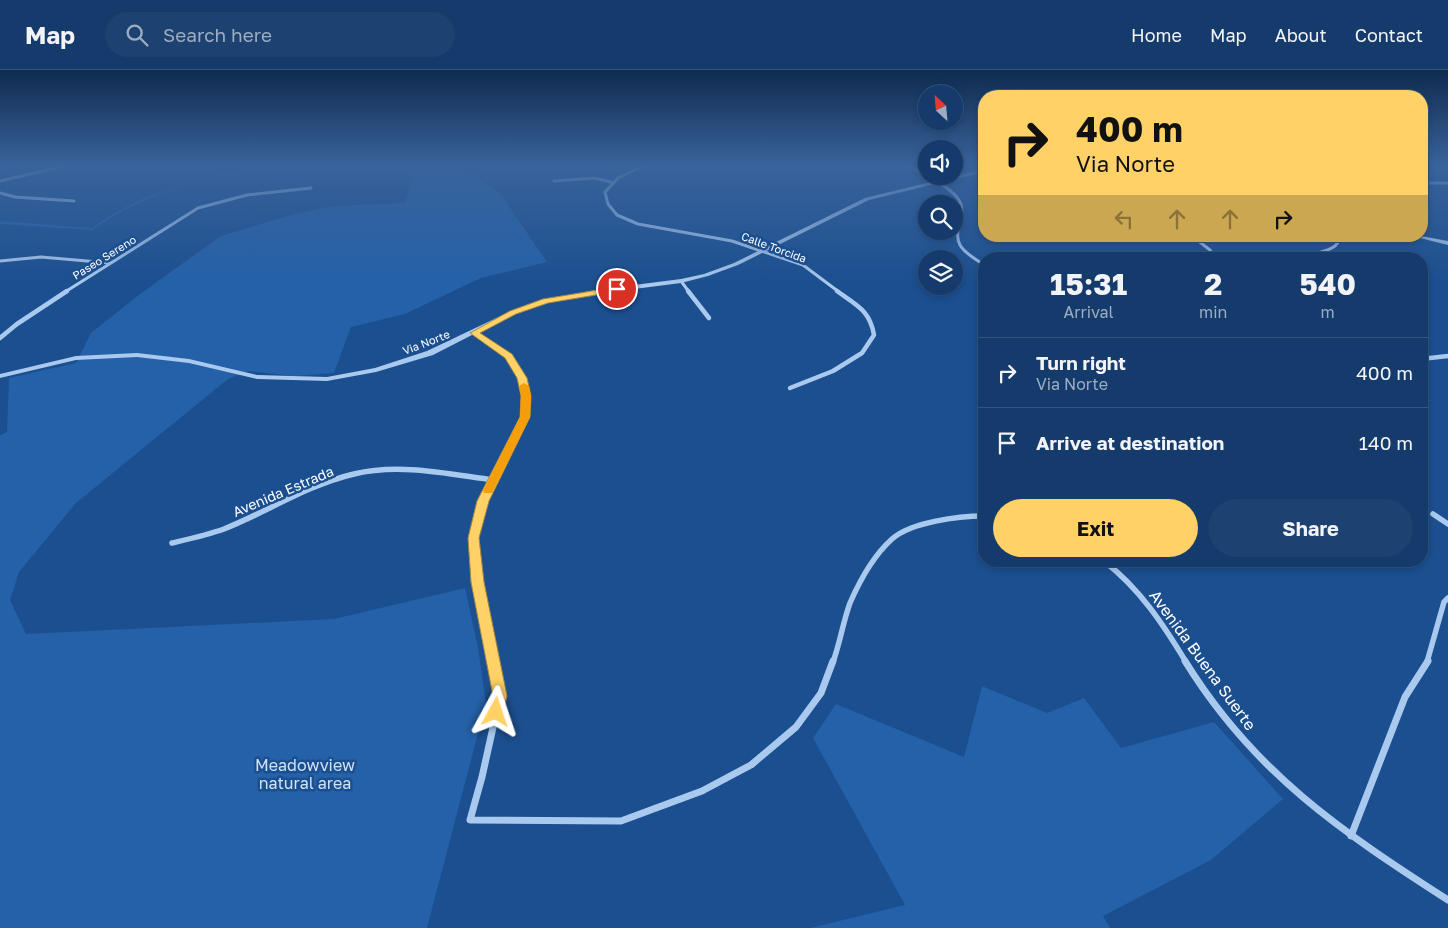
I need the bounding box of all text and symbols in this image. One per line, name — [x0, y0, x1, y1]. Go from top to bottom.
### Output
search box — [105, 12, 455, 57]
text: Map — [25, 20, 75, 49]
icon: search — [123, 21, 151, 49]
text: Search here — [163, 23, 272, 46]
text: Home — [1131, 24, 1182, 46]
text: Map — [1210, 24, 1247, 46]
text: About — [1275, 24, 1327, 46]
text: Contact — [1355, 24, 1423, 46]
north arrow — [918, 85, 962, 130]
map controls — [918, 85, 963, 295]
text: 400 m — [1076, 108, 1183, 150]
icon: right — [993, 110, 1058, 175]
button: sound — [918, 140, 963, 185]
text: Via Norte — [1076, 150, 1175, 177]
button: search — [918, 195, 963, 240]
icon: left — [1110, 205, 1138, 233]
icon: ahead — [1163, 205, 1191, 233]
icon: ahead — [1216, 205, 1244, 233]
icon: right — [1269, 205, 1297, 233]
street label: Calle Torcida — [740, 229, 808, 265]
street label: Paseo Sereno — [70, 232, 138, 282]
button: layers — [918, 250, 963, 295]
text: 15:31 — [1050, 266, 1127, 302]
text: 2 — [1204, 266, 1222, 302]
text: 540 — [1299, 266, 1356, 302]
pin — [596, 268, 638, 310]
icon: arrive — [603, 275, 631, 303]
text: Arrival — [1063, 302, 1114, 322]
text: min — [1199, 302, 1227, 322]
text: m — [1321, 302, 1335, 322]
street label: Via Norte — [401, 327, 451, 357]
text: Turn right — [1036, 351, 1126, 374]
icon: right — [993, 359, 1021, 387]
text: 400 m — [1356, 361, 1413, 384]
text: Via Norte — [1036, 374, 1108, 394]
icon: arrive — [993, 429, 1021, 457]
text: Arrive at destination — [1036, 431, 1224, 454]
text: 140 m — [1359, 431, 1413, 454]
street label: Avenida Estrada — [230, 462, 336, 520]
button: Exit — [993, 499, 1198, 557]
button: Share — [1208, 499, 1413, 557]
street label: Avenida Buena Suerte — [1145, 586, 1261, 734]
position arrow — [469, 685, 521, 737]
park label: Meadowview natural area — [255, 755, 355, 793]

